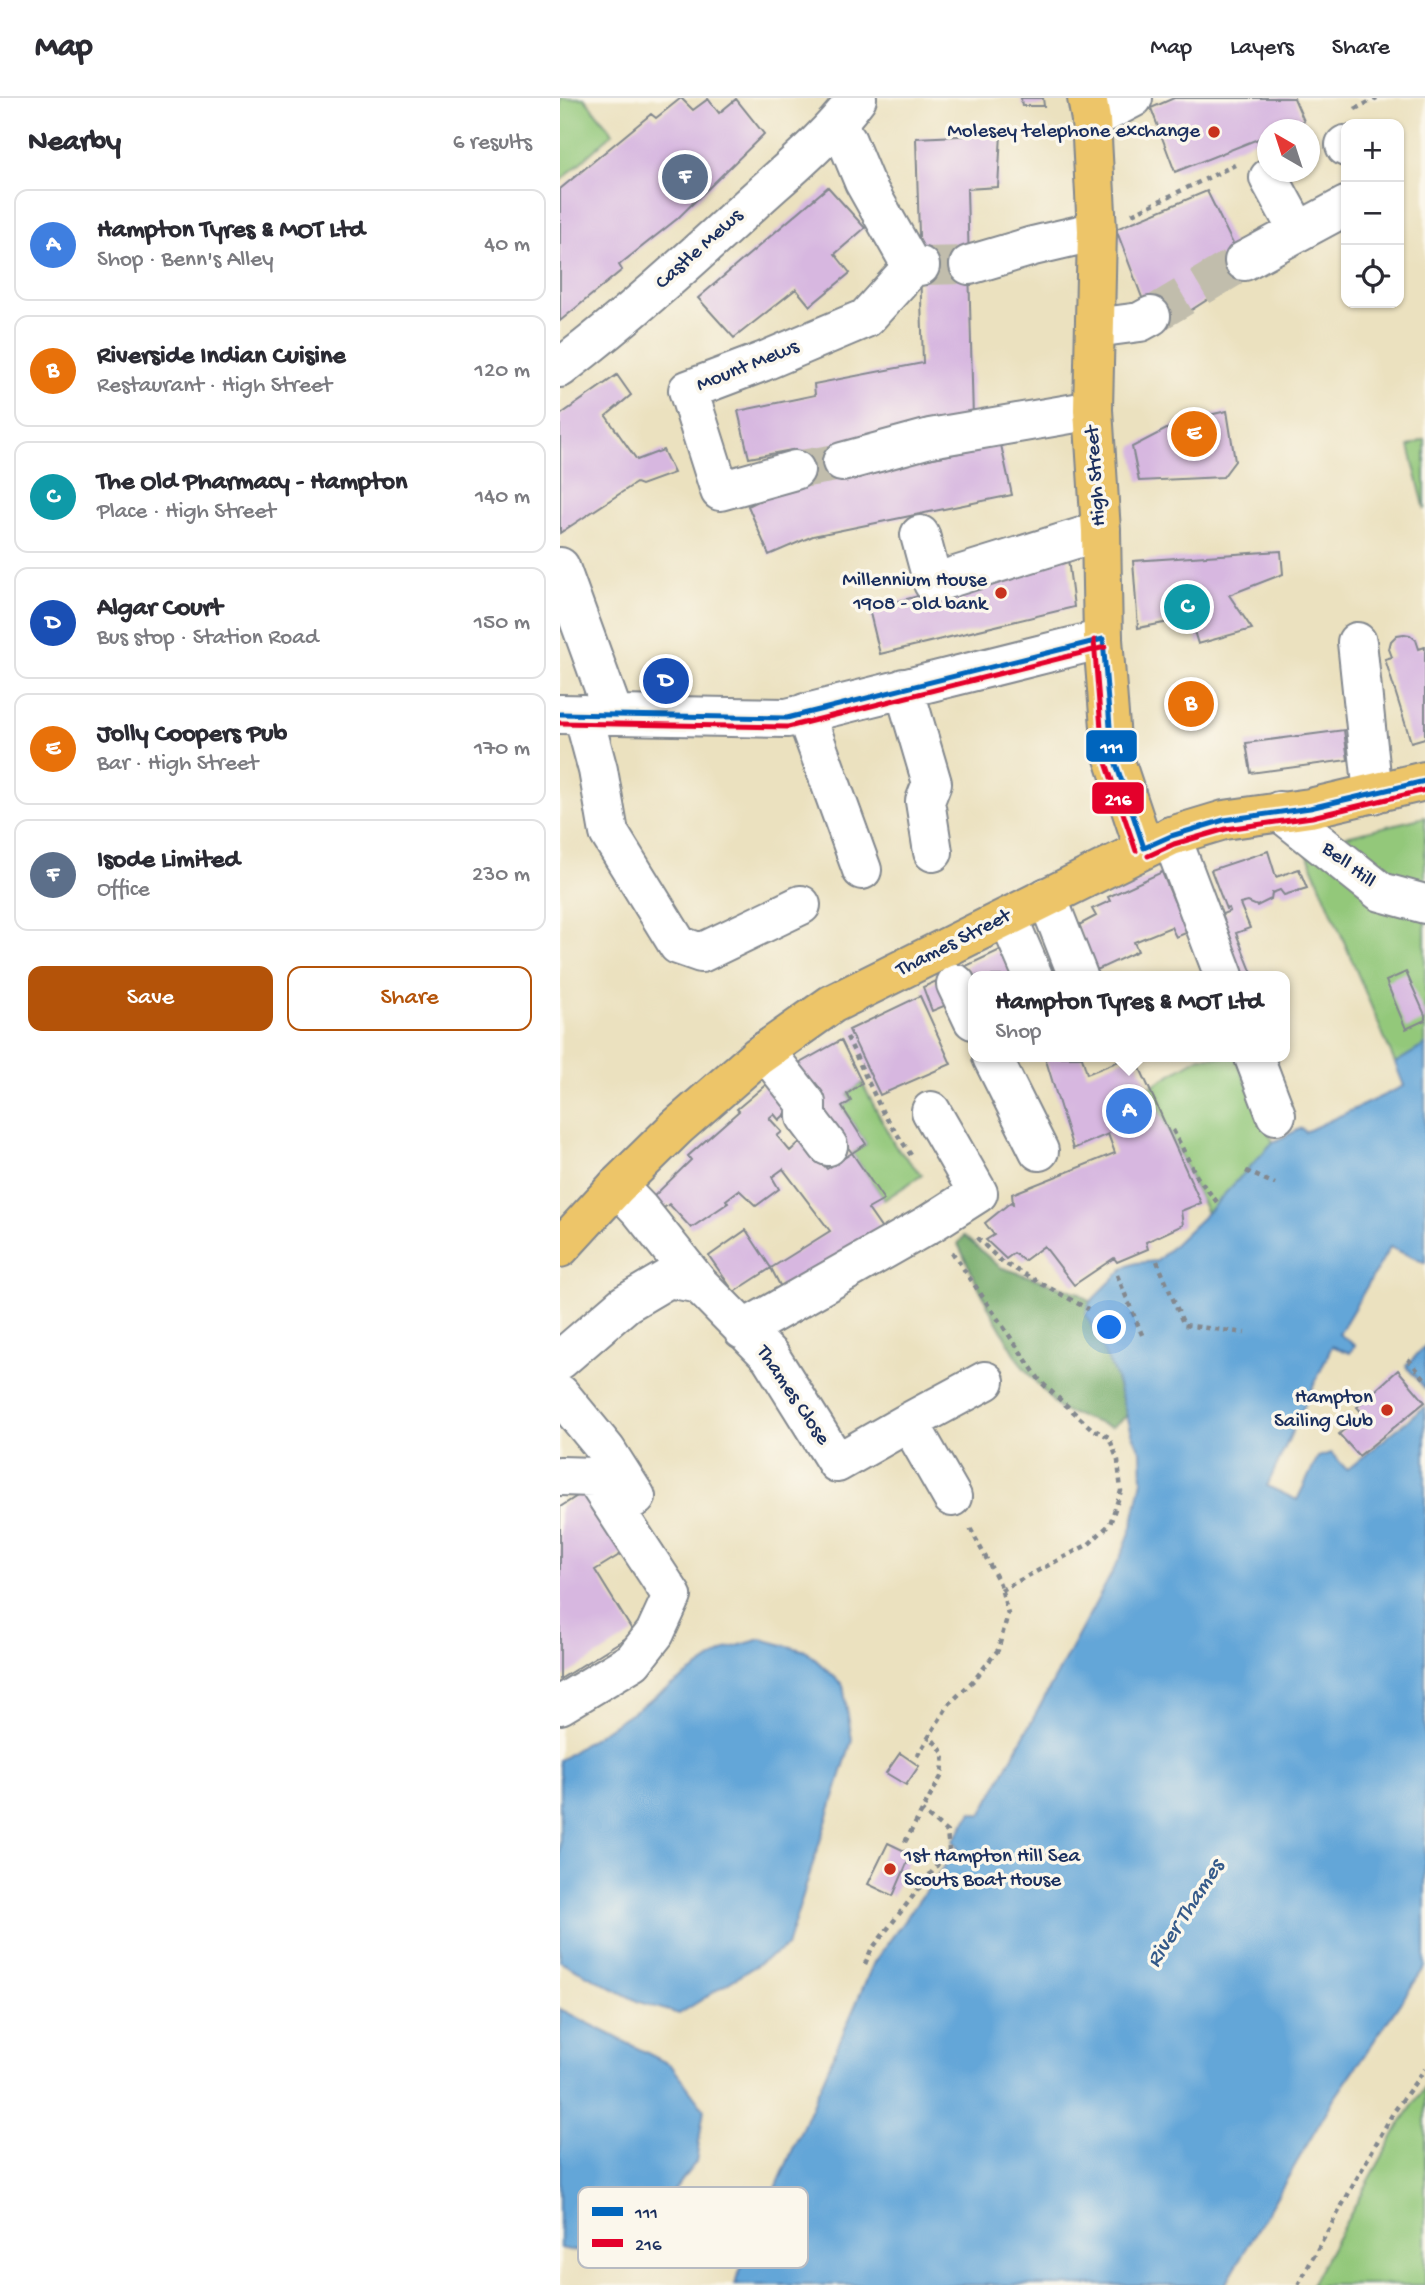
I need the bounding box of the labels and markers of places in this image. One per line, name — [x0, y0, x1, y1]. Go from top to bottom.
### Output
place label: Molesey telephone exchange — [947, 120, 1201, 145]
marker: Molesey telephone exchange — [1206, 124, 1222, 140]
pin: F — [662, 151, 708, 203]
pin: E — [1171, 408, 1217, 460]
place label: Millennium House 1908 - old bank — [842, 569, 990, 618]
pin: C — [1164, 581, 1210, 633]
marker: Millennium House 1908 - old bank — [993, 585, 1009, 601]
pin: D — [643, 655, 689, 707]
pin: B — [1168, 678, 1214, 730]
pin: A — [1106, 1085, 1152, 1137]
place label: Hampton Sailing Club — [1274, 1386, 1373, 1435]
marker: Hampton Sailing Club — [1379, 1402, 1395, 1418]
place label: 1st Hampton Hill Sea Scouts Boat House — [903, 1845, 1081, 1894]
marker: 1st Hampton Hill Sea Scouts Boat House — [882, 1861, 898, 1877]

